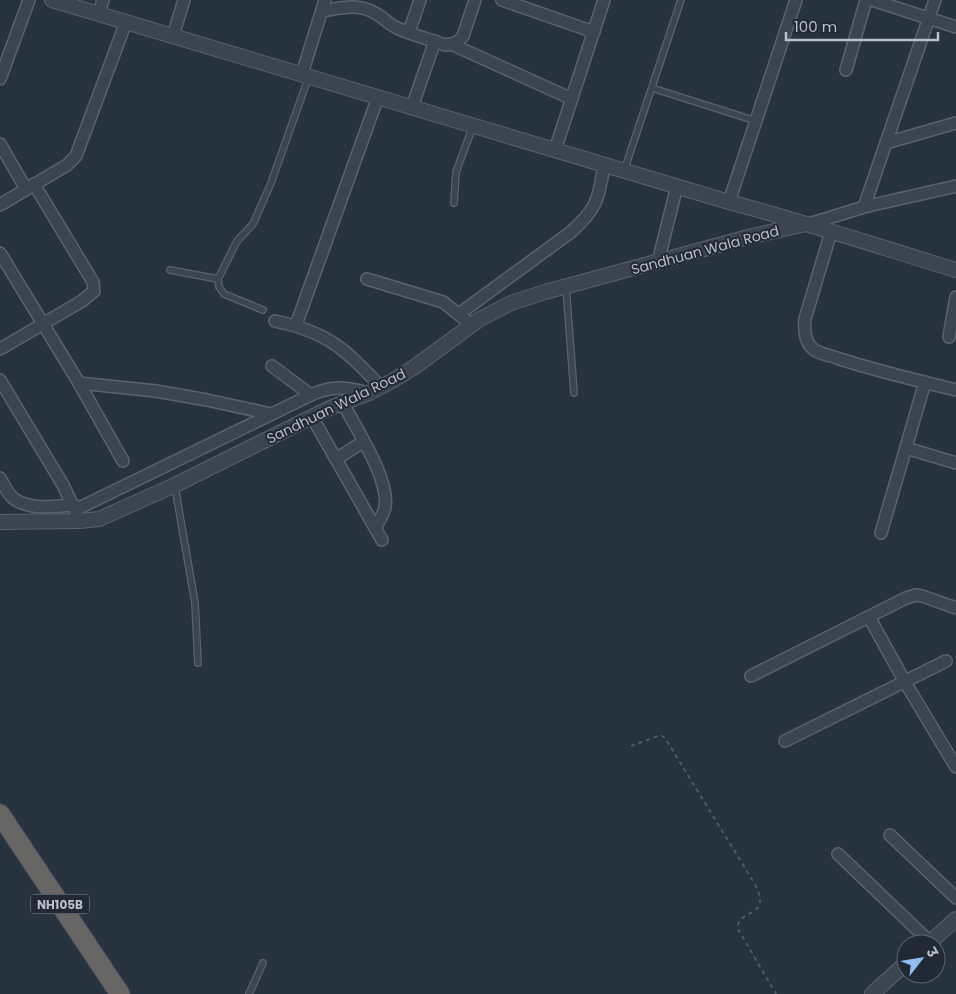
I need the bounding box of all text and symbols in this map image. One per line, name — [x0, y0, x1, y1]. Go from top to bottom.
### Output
scale bar — [786, 10, 938, 42]
text: 100 m — [794, 16, 837, 37]
street label: Sandhuan Wala Road — [629, 221, 781, 279]
street label: Sandhuan Wala Road — [263, 364, 409, 448]
road number: NH105B — [31, 894, 89, 914]
north arrow — [896, 934, 946, 984]
text: उ — [921, 943, 943, 962]

